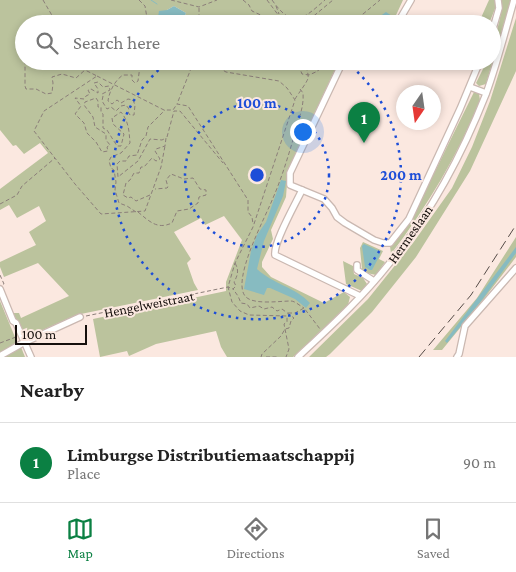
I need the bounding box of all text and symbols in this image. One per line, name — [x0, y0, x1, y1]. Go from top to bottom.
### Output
search box — [15, 15, 501, 70]
icon: search — [33, 29, 61, 57]
text: Search here — [73, 32, 160, 53]
north arrow — [396, 85, 441, 130]
text: 100 m — [237, 95, 277, 111]
pin: 1 — [348, 102, 380, 143]
your location — [290, 119, 316, 145]
centre of rings — [248, 166, 266, 184]
text: 200 m — [380, 167, 422, 183]
street label: Hermeslaan — [384, 201, 436, 266]
street label: Hengelweistraat — [102, 287, 196, 321]
scale bar — [15, 322, 88, 345]
text: 100 m — [22, 326, 56, 342]
text: Nearby — [20, 378, 84, 402]
text: Limburgse Distributiemaatschappij — [67, 444, 355, 465]
text: 1 — [33, 454, 39, 471]
text: 90 m — [463, 454, 496, 471]
text: Place — [67, 465, 100, 482]
tab: Map — [66, 515, 94, 561]
tab: Directions — [227, 515, 285, 561]
tab: Saved — [417, 515, 450, 561]

